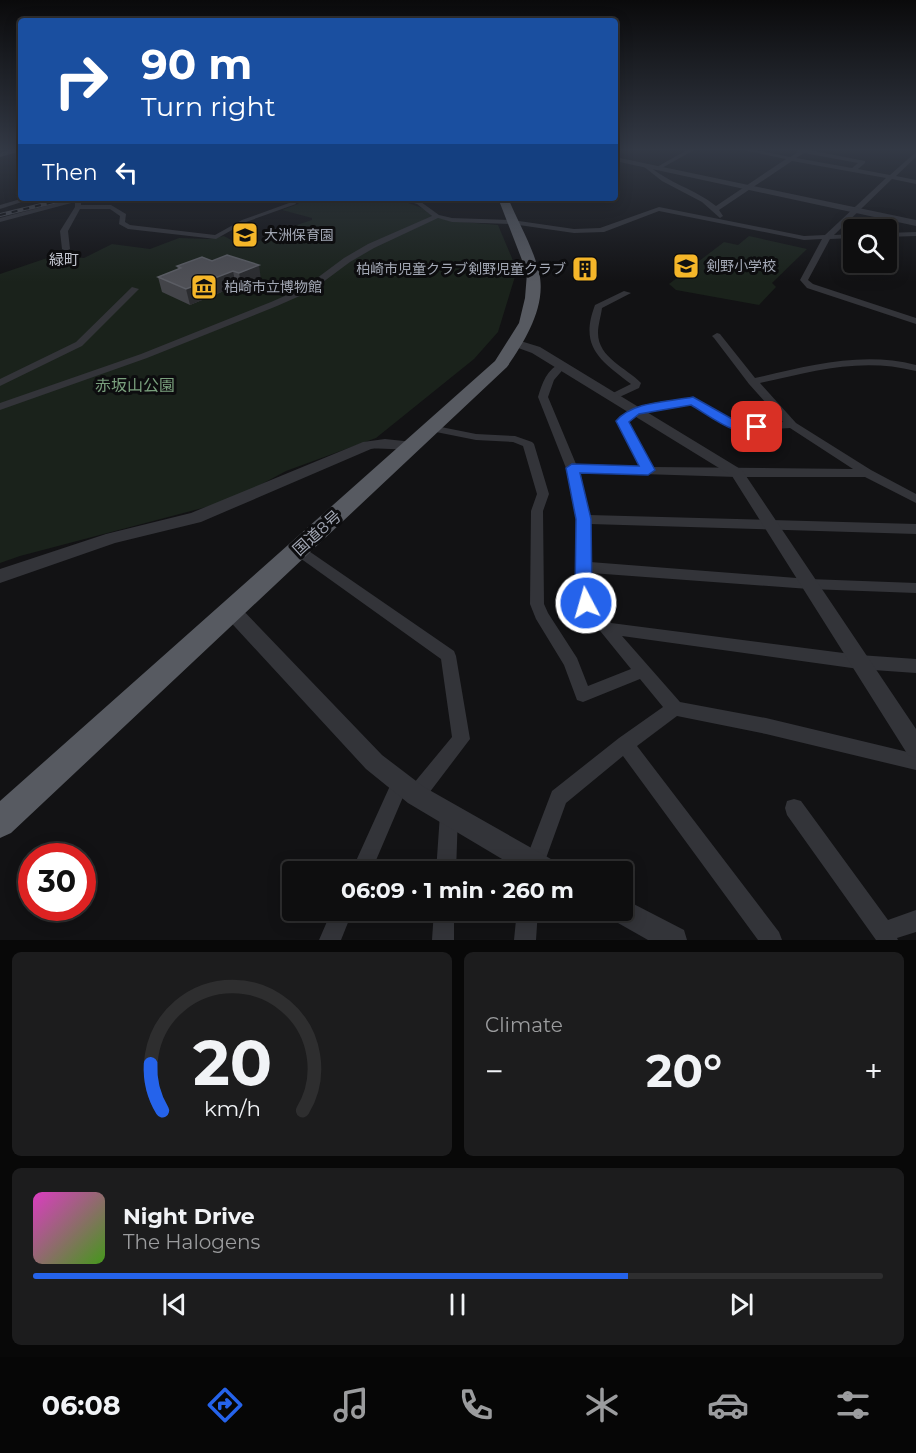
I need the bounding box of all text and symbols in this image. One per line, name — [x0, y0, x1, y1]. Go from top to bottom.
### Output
text: 90 m — [141, 38, 252, 90]
icon: right — [42, 42, 120, 120]
text: Turn right — [141, 90, 276, 123]
icon: left — [110, 156, 143, 189]
text: Then — [42, 159, 98, 186]
map controls — [843, 219, 897, 273]
button: search — [843, 219, 897, 273]
school or university icon: 大洲保育園 — [230, 220, 260, 250]
place label: 大洲保育園 — [264, 226, 334, 244]
district label: 緑町 — [49, 250, 79, 269]
school or university icon: 剣野小学校 — [671, 251, 701, 281]
building icon: 柏崎市児童クラブ剣野児童クラブ — [570, 254, 600, 284]
place label: 剣野小学校 — [706, 257, 776, 275]
place label: 柏崎市児童クラブ剣野児童クラブ — [356, 260, 566, 278]
museum icon: 柏崎市立博物館 — [189, 272, 219, 302]
place label: 柏崎市立博物館 — [224, 278, 322, 296]
park label: 赤坂山公園 — [95, 376, 175, 395]
pin — [731, 401, 782, 452]
icon: arrive — [740, 410, 773, 443]
street label: 国道8号 — [289, 506, 345, 560]
position arrow — [554, 571, 618, 635]
speed limit sign: 30 — [18, 843, 96, 921]
text: 06:09 · 1 min · 260 m — [341, 877, 574, 904]
text: Climate — [485, 1013, 563, 1037]
text: 20 — [192, 1025, 272, 1101]
text: 20° — [646, 1043, 722, 1098]
text: − — [485, 1051, 504, 1091]
text: + — [864, 1051, 883, 1091]
text: km/h — [203, 1095, 261, 1121]
text: Night Drive — [123, 1203, 255, 1230]
text: The Halogens — [123, 1230, 260, 1254]
icon: previous — [158, 1288, 191, 1321]
icon: pause — [441, 1288, 474, 1321]
icon: next — [725, 1288, 758, 1321]
icon: directions — [204, 1384, 246, 1426]
icon: music — [330, 1384, 372, 1426]
icon: phone — [455, 1384, 497, 1426]
icon: climate — [581, 1384, 623, 1426]
icon: car — [707, 1384, 749, 1426]
icon: filters — [832, 1384, 874, 1426]
text: 06:08 — [42, 1389, 121, 1422]

